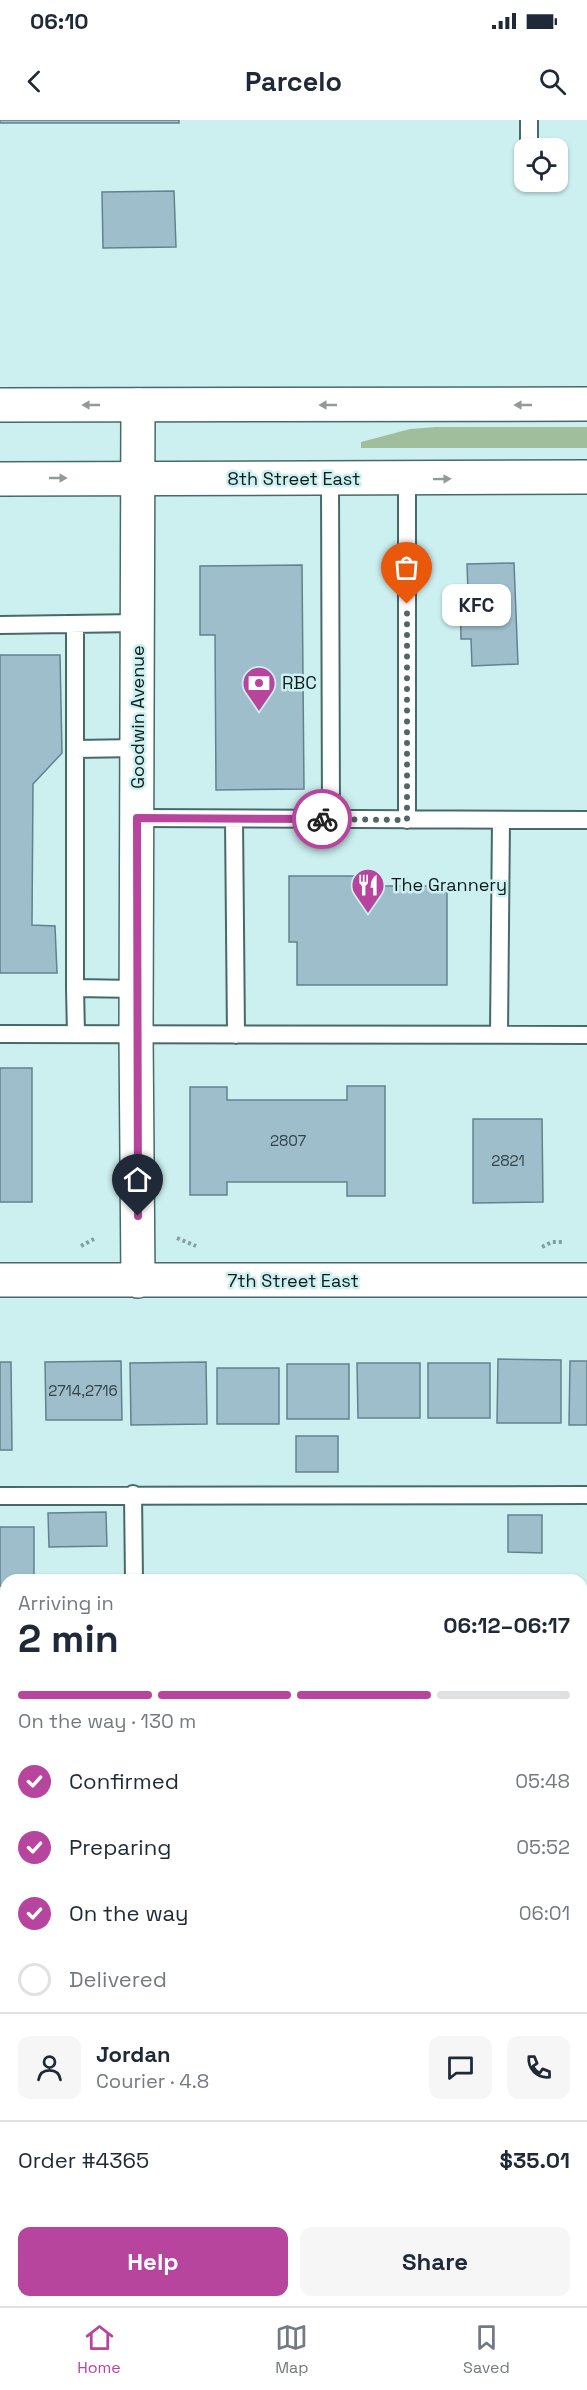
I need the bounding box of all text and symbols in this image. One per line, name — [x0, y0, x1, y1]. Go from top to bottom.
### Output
text: 06:10 — [30, 7, 89, 35]
text: Parcelo — [245, 64, 342, 99]
icon: back — [18, 65, 51, 98]
icon: search — [536, 65, 569, 98]
map controls — [514, 138, 568, 192]
button: locate — [514, 138, 568, 192]
one-way arrow — [81, 400, 100, 410]
one-way arrow — [318, 400, 337, 410]
one-way arrow — [513, 400, 532, 410]
street label: 8th Street East — [228, 467, 360, 490]
one-way arrow — [49, 473, 68, 483]
one-way arrow — [433, 474, 452, 484]
pin — [381, 542, 432, 604]
icon: bag — [390, 551, 423, 584]
callout: KFC — [443, 583, 512, 625]
text: KFC — [459, 592, 494, 618]
street label: Goodwin Avenue — [126, 645, 149, 789]
bank icon: RBC — [241, 665, 277, 712]
place label: RBC — [282, 671, 317, 694]
courier — [292, 789, 352, 849]
icon: bike — [306, 803, 339, 836]
restaurant icon: The Grannery — [350, 867, 386, 914]
place label: The Grannery — [391, 873, 507, 896]
house number: 2807 — [270, 1131, 306, 1150]
house number: 2821 — [491, 1151, 525, 1170]
pin — [112, 1154, 163, 1216]
icon: home — [121, 1163, 154, 1196]
street label: 7th Street East — [227, 1269, 359, 1292]
house number: 2714,2716 — [48, 1381, 118, 1400]
text: Arriving in — [18, 1590, 114, 1616]
text: 06:12–06:17 — [443, 1611, 570, 1639]
text: 2 min — [18, 1614, 119, 1663]
text: On the way · 130 m — [18, 1708, 196, 1734]
icon: check — [18, 1765, 51, 1798]
text: Confirmed — [69, 1767, 179, 1795]
text: 05:48 — [515, 1768, 570, 1794]
icon: check — [18, 1831, 51, 1864]
text: Preparing — [69, 1833, 171, 1861]
text: 05:52 — [516, 1834, 570, 1860]
icon: check — [18, 1897, 51, 1930]
text: On the way — [69, 1899, 188, 1927]
text: 06:01 — [519, 1900, 570, 1926]
text: Delivered — [69, 1965, 167, 1993]
button: person — [18, 2036, 81, 2099]
button: chat — [429, 2036, 492, 2099]
button: phone — [507, 2036, 570, 2099]
text: Jordan — [96, 2040, 171, 2068]
text: Courier · 4.8 — [96, 2068, 209, 2094]
text: Order #4365 — [18, 2146, 149, 2174]
text: $35.01 — [500, 2146, 570, 2174]
button: Help — [18, 2227, 288, 2296]
button: Share — [300, 2227, 570, 2296]
tab: Home — [77, 2321, 121, 2378]
tab: Map — [275, 2321, 309, 2378]
tab: Saved — [463, 2321, 510, 2378]

